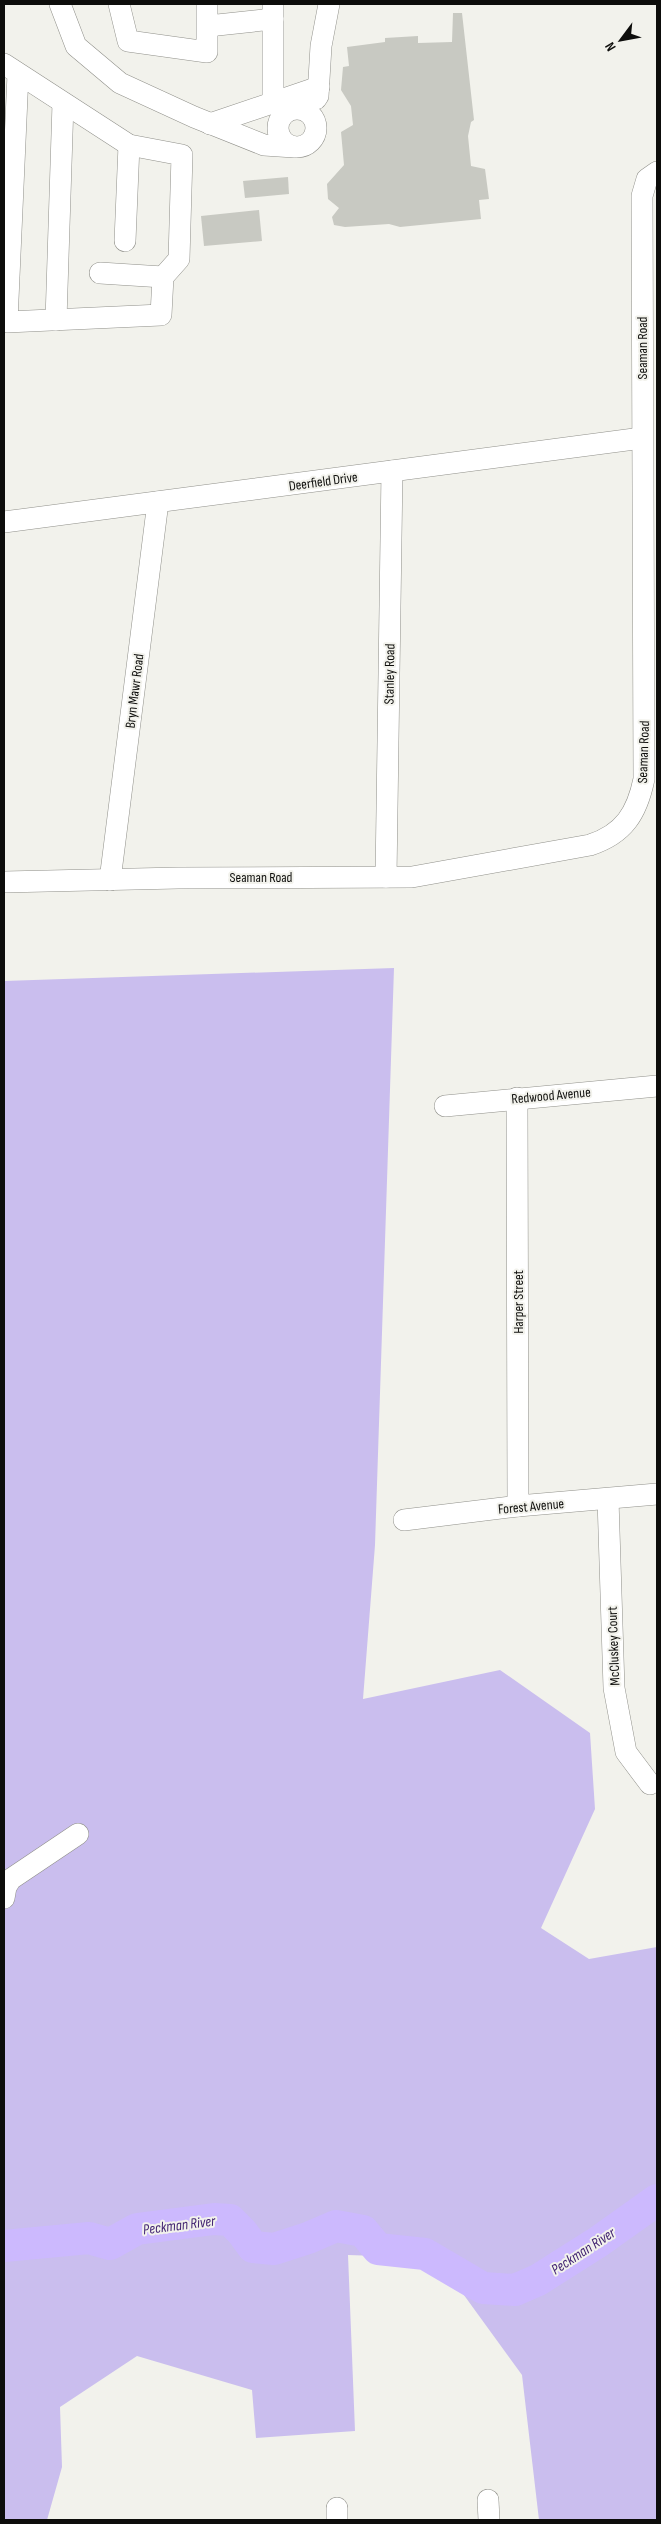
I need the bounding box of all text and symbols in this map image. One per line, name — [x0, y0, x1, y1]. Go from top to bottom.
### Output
north arrow — [596, 15, 646, 65]
text: N — [601, 39, 620, 54]
street label: Seaman Road — [634, 316, 651, 379]
street label: Deerfield Drive — [288, 468, 359, 495]
street label: Stanley Road — [380, 643, 399, 704]
street label: Bryn Mawr Road — [121, 653, 148, 729]
street label: Seaman Road — [634, 720, 653, 784]
street label: Seaman Road — [230, 869, 293, 886]
street label: Redwood Avenue — [511, 1084, 591, 1107]
street label: Harper Street — [510, 1270, 527, 1334]
street label: Forest Avenue — [497, 1495, 565, 1518]
street label: McCluskey Court — [604, 1606, 623, 1686]
water label: Peckman River — [142, 2212, 217, 2239]
water label: Peckman River — [548, 2223, 620, 2279]

